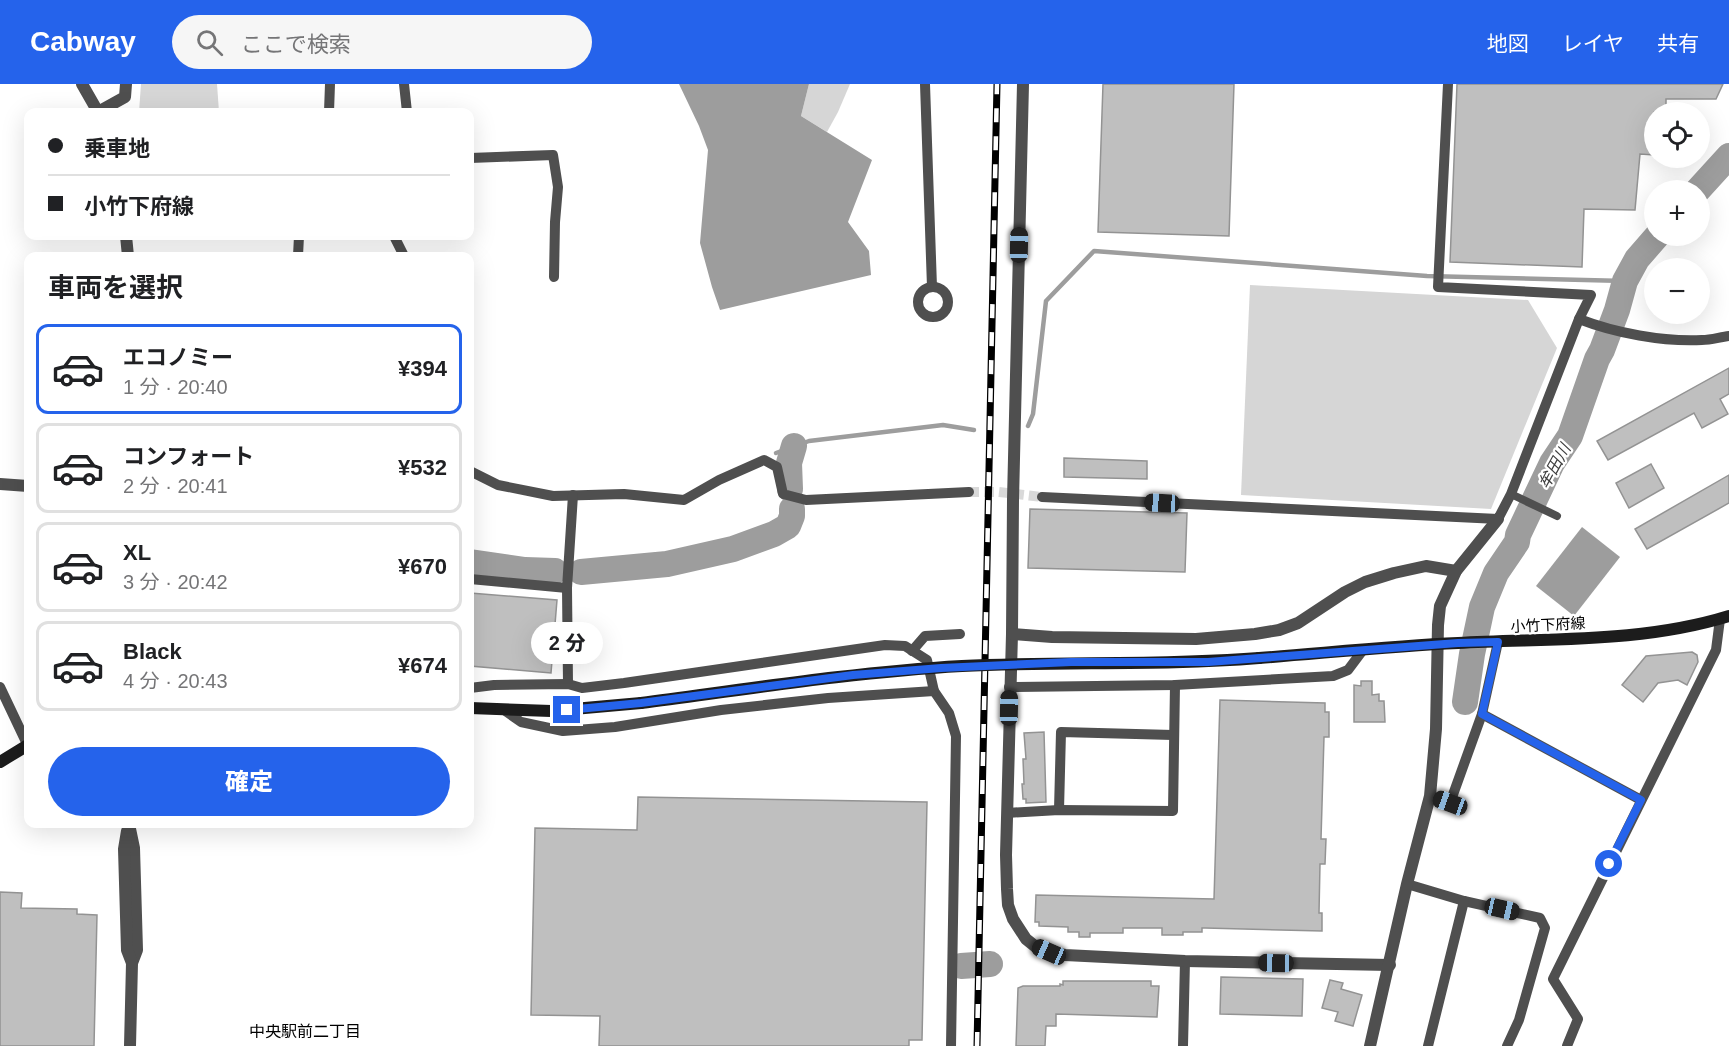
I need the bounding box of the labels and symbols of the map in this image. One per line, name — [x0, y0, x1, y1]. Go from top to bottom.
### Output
car — [1010, 227, 1028, 263]
water label: 牟田川 — [1535, 439, 1574, 491]
car — [1144, 493, 1180, 513]
street label: 小竹下府線 — [1510, 614, 1586, 635]
callout: 2 分 — [531, 623, 603, 665]
car — [1000, 690, 1018, 726]
route end — [553, 696, 580, 723]
car — [1430, 788, 1470, 818]
route start — [1595, 850, 1622, 877]
car — [1482, 896, 1522, 922]
car — [1029, 936, 1069, 968]
car — [1258, 954, 1294, 972]
district label: 中央駅前二丁目 — [249, 1023, 361, 1040]

